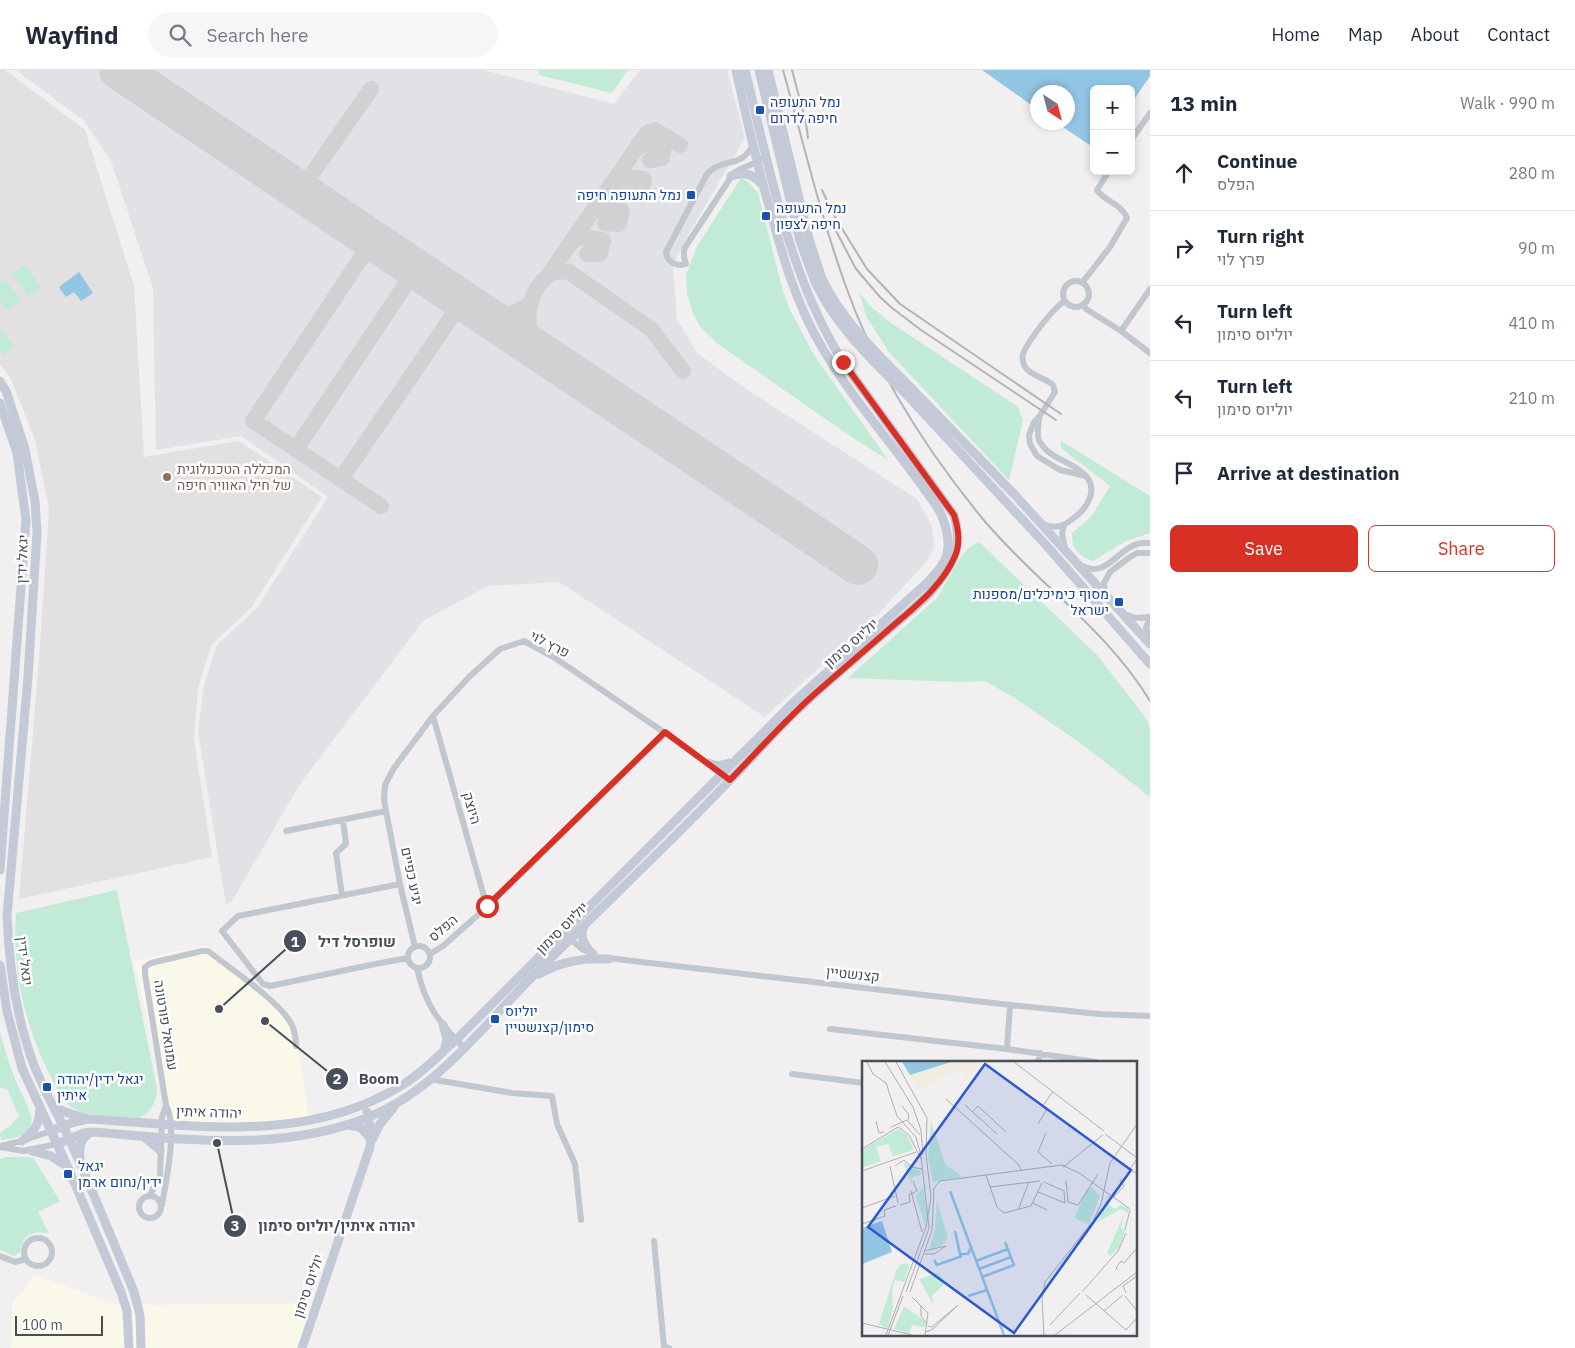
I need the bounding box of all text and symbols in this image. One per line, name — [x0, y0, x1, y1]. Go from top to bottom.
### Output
search box — [148, 12, 498, 57]
text: Wayfind — [25, 19, 118, 51]
icon: search — [166, 21, 194, 49]
text: Search here — [206, 23, 308, 47]
text: Home — [1272, 23, 1320, 46]
text: Map — [1348, 23, 1383, 46]
text: About — [1411, 23, 1459, 46]
text: Contact — [1487, 23, 1550, 46]
north arrow — [1030, 85, 1075, 130]
map controls — [1090, 85, 1135, 175]
button: + — [1090, 85, 1135, 130]
text: 13 min — [1170, 89, 1237, 117]
place label: נמל התעופה חיפה לדרום — [770, 93, 841, 127]
text: Walk · 990 m — [1460, 93, 1555, 113]
marker: נמל התעופה חיפה לדרום — [754, 104, 766, 116]
button: − — [1090, 130, 1135, 175]
text: Continue — [1217, 149, 1297, 173]
icon: ahead — [1170, 159, 1198, 187]
text: 280 m — [1508, 163, 1555, 183]
text: הפלס — [1217, 174, 1255, 194]
place label: נמל התעופה חיפה — [577, 186, 681, 204]
marker: נמל התעופה חיפה — [685, 189, 697, 201]
place label: נמל התעופה חיפה לצפון — [776, 199, 847, 233]
marker: נמל התעופה חיפה לצפון — [760, 210, 772, 222]
text: Turn right — [1217, 224, 1304, 248]
icon: right — [1170, 234, 1198, 262]
text: 90 m — [1518, 238, 1555, 258]
text: פרץ לוי — [1217, 249, 1265, 269]
text: Turn left — [1217, 299, 1293, 323]
icon: left — [1170, 309, 1198, 337]
text: 410 m — [1508, 313, 1555, 333]
text: יוליוס סימון — [1217, 324, 1293, 344]
route end — [832, 351, 855, 374]
text: Turn left — [1217, 374, 1293, 398]
icon: left — [1170, 384, 1198, 412]
text: 210 m — [1508, 388, 1555, 408]
text: יוליוס סימון — [1217, 399, 1293, 419]
icon: arrive — [1170, 459, 1198, 487]
place label: המכללה הטכנולוגית של חיל האוויר חיפה — [177, 460, 291, 494]
text: Arrive at destination — [1217, 461, 1400, 485]
marker: המכללה הטכנולוגית של חיל האוויר חיפה — [161, 471, 173, 483]
button: Save — [1170, 525, 1358, 572]
button: Share — [1368, 525, 1555, 572]
street label: יגאל ידין — [12, 534, 32, 584]
place label: מסוף כימיכלים/מספנות ישראל — [973, 585, 1109, 619]
marker: מסוף כימיכלים/מספנות ישראל — [1113, 596, 1125, 608]
street label: יוליוס סימון — [820, 614, 882, 672]
street label: פרץ לוי — [527, 626, 573, 662]
street label: היוצק — [459, 790, 485, 826]
street label: יגיע כפיים — [397, 845, 427, 907]
route start — [476, 895, 499, 918]
street label: יוליוס סימון — [532, 898, 592, 958]
street label: הפלס — [425, 910, 461, 946]
callout: שופרסל דיל — [283, 926, 406, 956]
text: 1 — [290, 932, 300, 951]
text: שופרסל דיל — [318, 932, 396, 951]
street label: יגאל ידין — [13, 936, 37, 986]
street label: קצנשטיין — [825, 962, 881, 986]
street label: עמנואל פורטונה — [150, 978, 182, 1072]
place label: יוליוס סימון/קצנשטיין — [505, 1002, 594, 1036]
marker: יוליוס סימון/קצנשטיין — [489, 1013, 501, 1025]
inset map — [862, 1061, 1138, 1336]
callout: Boom — [324, 1064, 409, 1094]
text: 2 — [332, 1069, 342, 1088]
text: Boom — [359, 1069, 399, 1088]
place label: יגאל ידין/יהודה איתין — [57, 1070, 143, 1104]
marker: יגאל ידין/יהודה איתין — [41, 1081, 53, 1093]
street label: יהודה איתין — [176, 1102, 242, 1122]
place label: יגאל ידין/נחום ארמן — [78, 1157, 162, 1191]
marker: יגאל ידין/נחום ארמן — [62, 1168, 74, 1180]
callout: יהודה איתין/יוליוס סימון — [223, 1211, 425, 1241]
text: 3 — [230, 1216, 240, 1235]
text: יהודה איתין/יוליוס סימון — [258, 1216, 416, 1235]
street label: יוליוס סימון — [289, 1252, 327, 1320]
scale bar — [15, 1313, 102, 1336]
text: 100 m — [22, 1316, 63, 1334]

